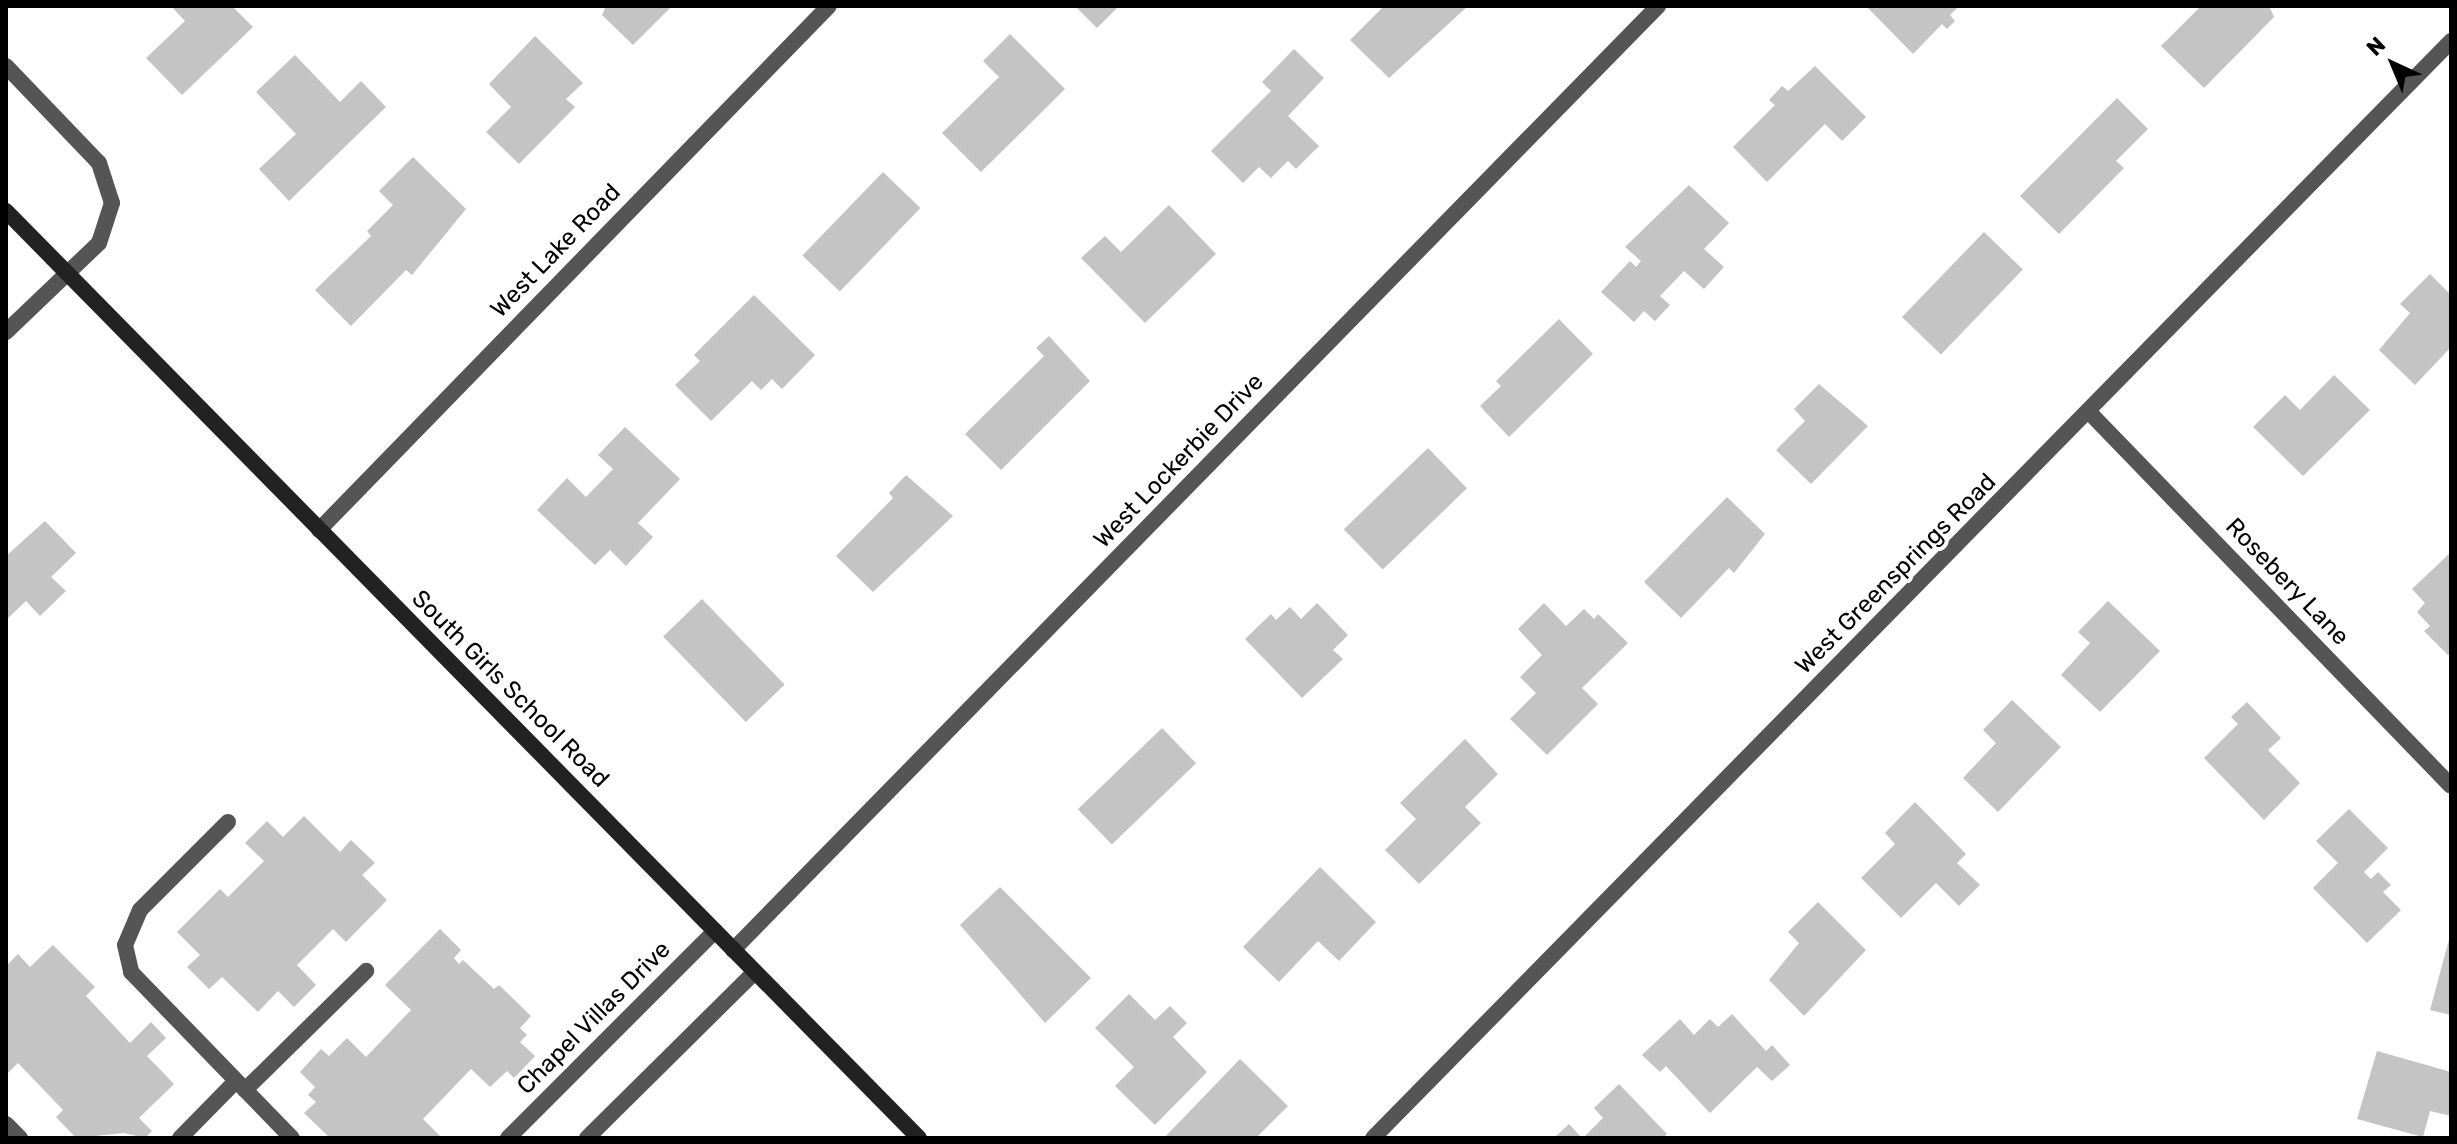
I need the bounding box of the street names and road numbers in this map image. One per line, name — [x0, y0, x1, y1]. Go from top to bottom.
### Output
street label: West Lake Road — [485, 178, 627, 324]
street label: West Lockerbie Drive — [1088, 368, 1270, 554]
street label: West Greensprings Road — [1790, 468, 2002, 680]
street label: Rosebery Lane — [2219, 512, 2355, 652]
street label: South Girls School Road — [405, 584, 615, 794]
street label: Chapel Villas Drive — [511, 935, 677, 1101]

